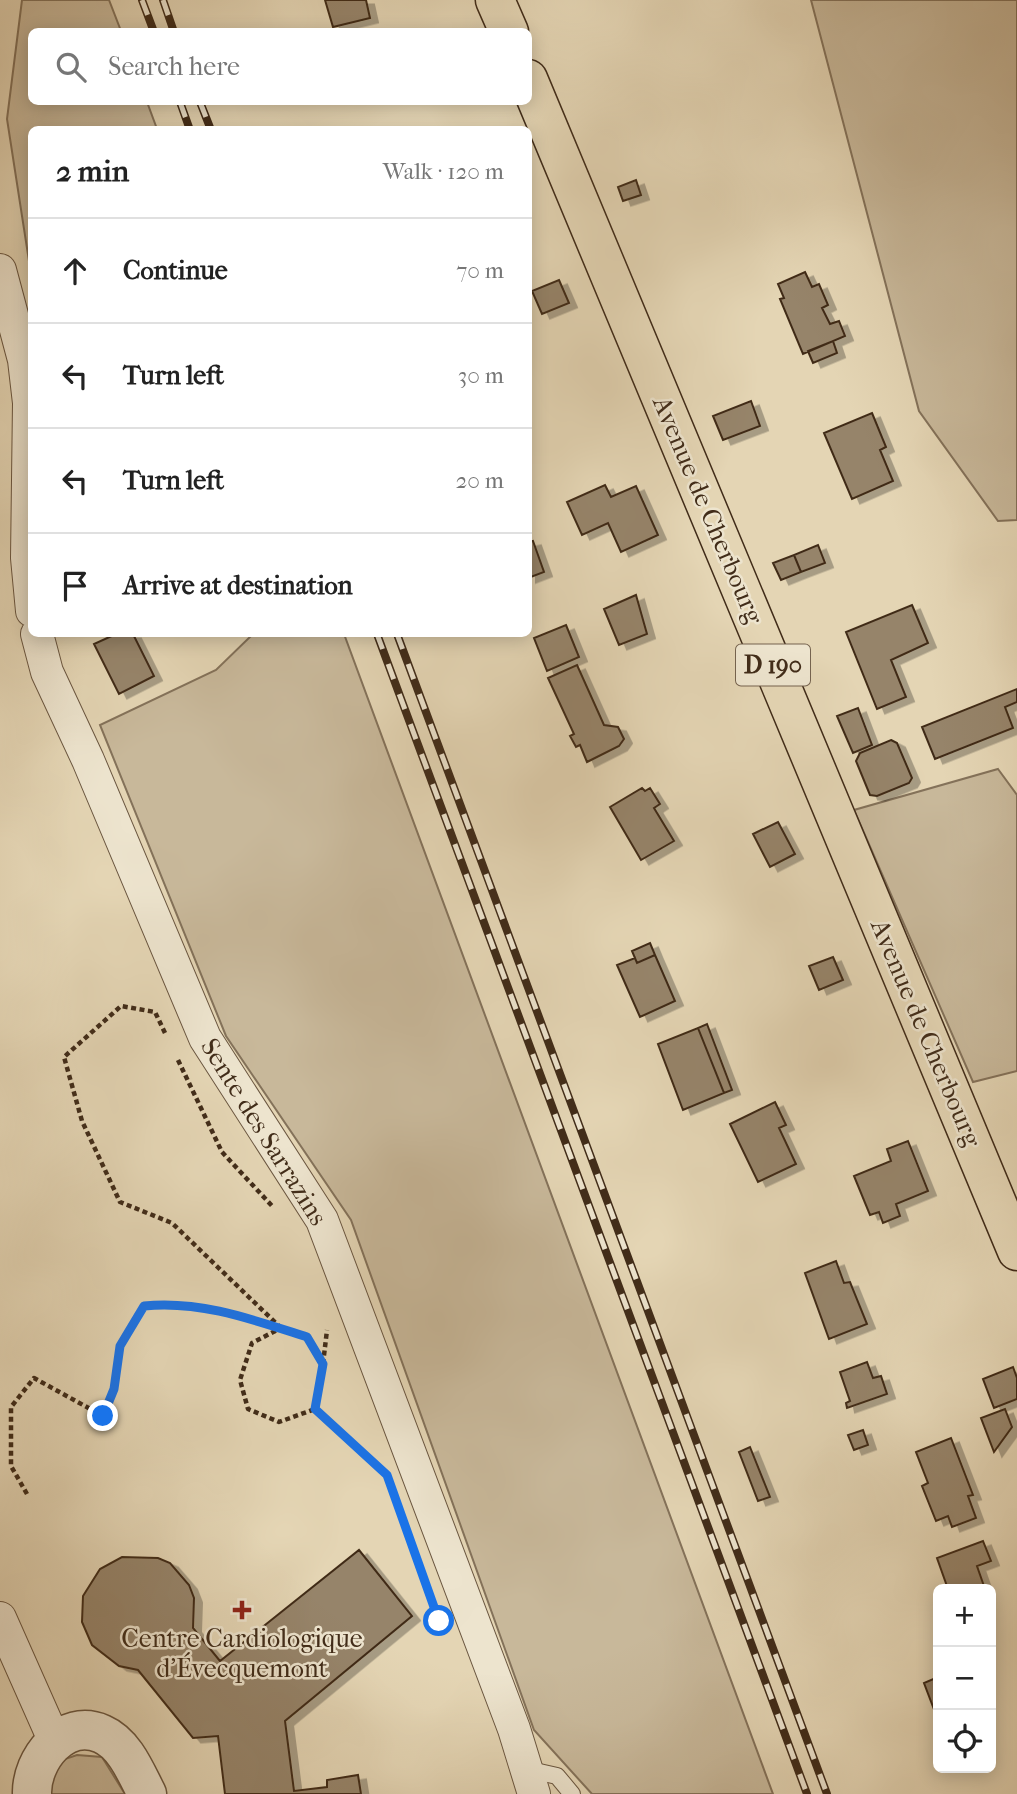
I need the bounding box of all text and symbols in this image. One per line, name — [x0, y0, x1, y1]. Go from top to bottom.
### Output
search box — [28, 28, 532, 105]
icon: search — [52, 48, 90, 86]
text: Search here — [108, 51, 240, 82]
text: 2 min — [56, 154, 129, 189]
text: Walk · 120 m — [383, 158, 504, 185]
icon: ahead — [56, 252, 94, 290]
text: Continue — [123, 255, 228, 286]
text: 70 m — [456, 257, 504, 284]
icon: left — [56, 357, 94, 395]
text: Turn left — [123, 360, 224, 391]
text: 30 m — [458, 362, 504, 389]
street label: Avenue de Cherbourg — [646, 391, 770, 629]
icon: left — [56, 462, 94, 500]
text: Turn left — [123, 465, 224, 496]
text: 20 m — [455, 467, 504, 494]
icon: arrive — [56, 567, 94, 605]
text: Arrive at destination — [123, 570, 353, 601]
road number: D 190 — [736, 644, 810, 686]
street label: Avenue de Cherbourg — [864, 914, 988, 1152]
street label: Sente des Sarrazins — [194, 1033, 334, 1231]
route end — [87, 1400, 118, 1431]
map controls — [933, 1584, 996, 1773]
button: + — [933, 1584, 996, 1647]
marker: Centre Cardiologique d'Évecquemont — [232, 1600, 252, 1620]
route start — [423, 1605, 454, 1636]
place label: Centre Cardiologique d'Évecquemont — [121, 1623, 363, 1684]
button: − — [933, 1647, 996, 1710]
button: locate — [933, 1710, 996, 1773]

